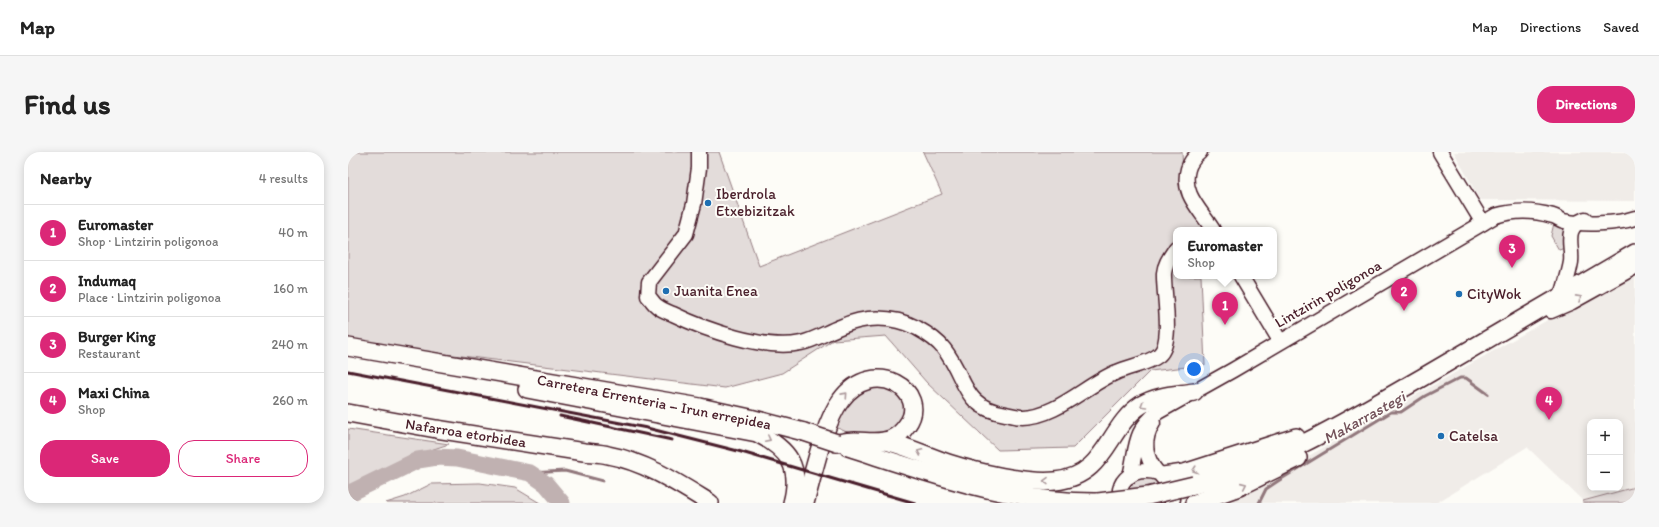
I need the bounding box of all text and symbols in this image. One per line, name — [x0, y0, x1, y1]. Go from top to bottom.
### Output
text: Map — [20, 16, 55, 39]
text: Map — [1472, 19, 1498, 36]
text: Directions — [1520, 19, 1581, 36]
text: Saved — [1603, 19, 1639, 36]
button: Directions — [1537, 86, 1635, 123]
text: Find us — [24, 87, 111, 121]
text: Nearby — [40, 168, 92, 188]
text: 4 results — [259, 171, 308, 186]
place label: Iberdrola Etxebizitzak — [716, 185, 795, 220]
marker: Iberdrola Etxebizitzak — [703, 198, 713, 208]
text: Euromaster — [78, 216, 153, 234]
text: 1 — [50, 225, 56, 240]
text: 40 m — [278, 225, 308, 240]
popup — [1173, 227, 1277, 279]
text: Shop · Lintzirin poligonoa — [78, 234, 218, 249]
pin: 3 — [1499, 235, 1525, 268]
text: Euromaster — [1187, 237, 1263, 255]
text: Shop — [1187, 255, 1215, 270]
street label: Lintzirin poligonoa — [1272, 256, 1385, 332]
text: Indumaq — [78, 272, 136, 290]
pin: 2 — [1391, 278, 1417, 311]
text: 2 — [50, 281, 56, 296]
text: 160 m — [273, 281, 308, 296]
place label: Juanita Enea — [674, 282, 758, 300]
place label: CityWok — [1467, 285, 1522, 303]
marker: Juanita Enea — [661, 286, 671, 296]
marker: CityWok — [1454, 289, 1464, 299]
text: Place · Lintzirin poligonoa — [78, 290, 221, 305]
pin: 1 — [1212, 292, 1238, 325]
one-way arrow — [1575, 296, 1582, 303]
text: Burger King — [78, 328, 156, 346]
text: 3 — [49, 337, 57, 352]
text: 240 m — [271, 337, 308, 352]
text: Restaurant — [78, 346, 140, 361]
your location — [1184, 359, 1204, 379]
street label: Carretera Errenteria – Irun errepidea — [535, 370, 773, 434]
text: Maxi China — [78, 384, 150, 402]
water label: Makarrastegi — [1320, 386, 1410, 448]
pin: 4 — [1536, 387, 1562, 420]
text: 4 — [49, 393, 57, 408]
text: 260 m — [272, 393, 308, 408]
one-way arrow — [840, 393, 847, 400]
one-way arrow — [1140, 400, 1147, 407]
text: Shop — [78, 402, 105, 417]
street label: Nafarroa etorbidea — [404, 415, 528, 451]
map controls — [1587, 419, 1623, 491]
button: + — [1587, 419, 1623, 455]
place label: Catelsa — [1449, 427, 1498, 445]
marker: Catelsa — [1436, 431, 1446, 441]
one-way arrow — [763, 434, 771, 442]
button: Save — [40, 440, 170, 477]
button: Share — [178, 440, 308, 477]
one-way arrow — [916, 449, 924, 457]
button: − — [1587, 455, 1623, 491]
one-way arrow — [1191, 465, 1198, 474]
one-way arrow — [1043, 477, 1049, 485]
one-way arrow — [1240, 482, 1247, 490]

